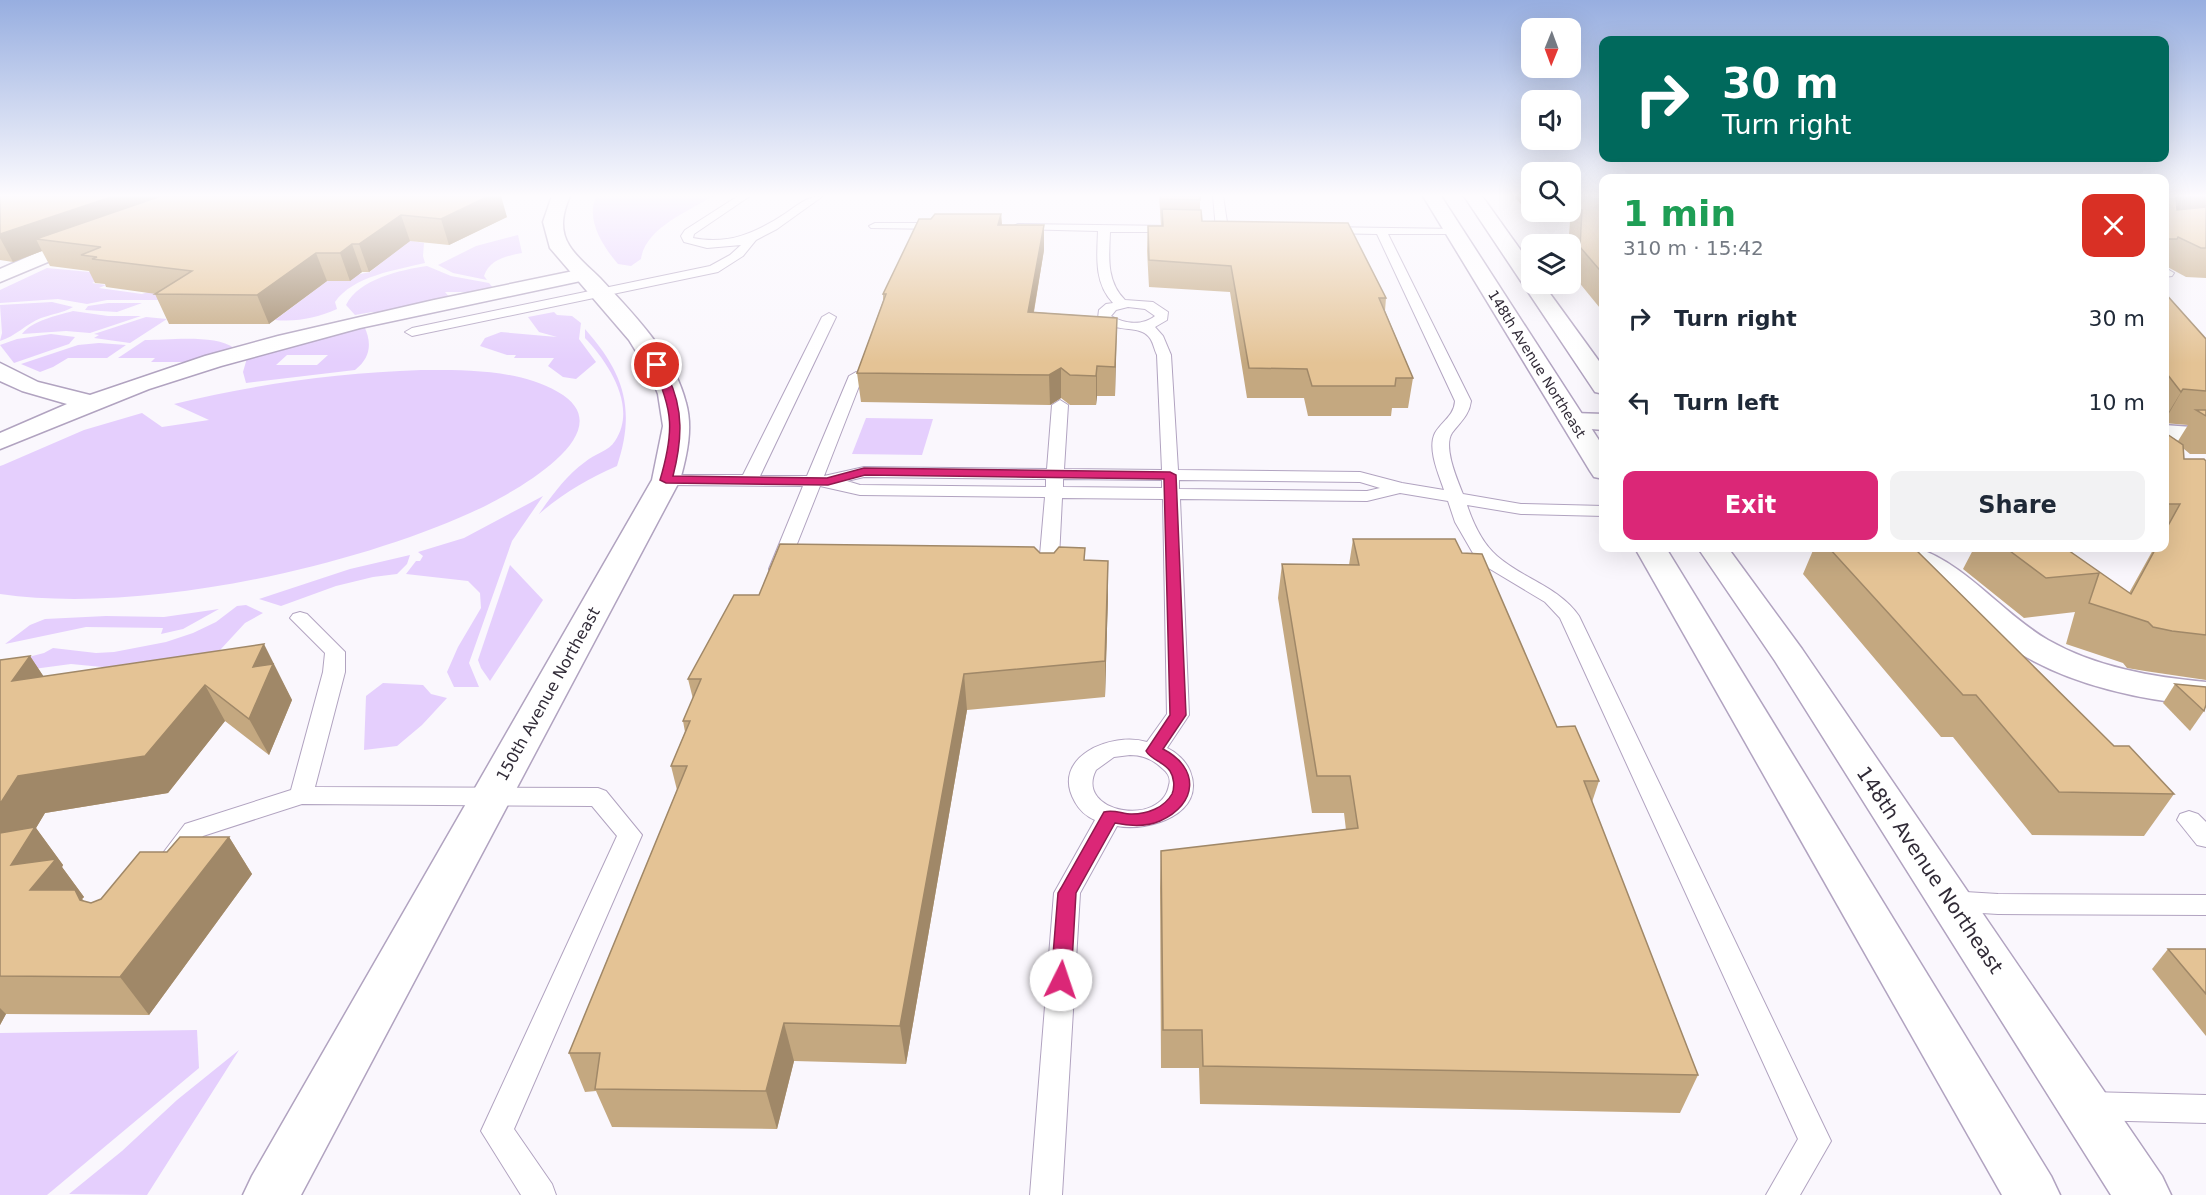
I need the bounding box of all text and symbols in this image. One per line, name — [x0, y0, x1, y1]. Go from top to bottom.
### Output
north arrow — [1521, 18, 1581, 78]
map controls — [1521, 18, 1581, 294]
text: 30 m — [1722, 59, 1839, 108]
icon: right — [1623, 60, 1701, 138]
button: sound — [1521, 90, 1581, 150]
text: Turn right — [1722, 109, 1851, 140]
button: search — [1521, 162, 1581, 222]
text: 1 min — [1623, 193, 1736, 234]
button: close — [2082, 194, 2145, 257]
button: layers — [1521, 234, 1581, 294]
text: 310 m · 15:42 — [1623, 236, 1764, 260]
street label: 148th Avenue Northeast — [1485, 287, 1589, 441]
icon: right — [1623, 302, 1656, 335]
text: Turn right — [1674, 306, 1797, 331]
text: 30 m — [2089, 306, 2145, 331]
pin — [631, 339, 682, 390]
icon: arrive — [640, 348, 673, 381]
icon: left — [1623, 386, 1656, 419]
text: Turn left — [1674, 390, 1779, 415]
text: 10 m — [2089, 390, 2145, 415]
button: Exit — [1623, 471, 1878, 540]
button: Share — [1890, 471, 2145, 540]
street label: 150th Avenue Northeast — [492, 604, 604, 784]
street label: 148th Avenue Northeast — [1852, 762, 2008, 978]
position arrow — [1029, 948, 1093, 1012]

